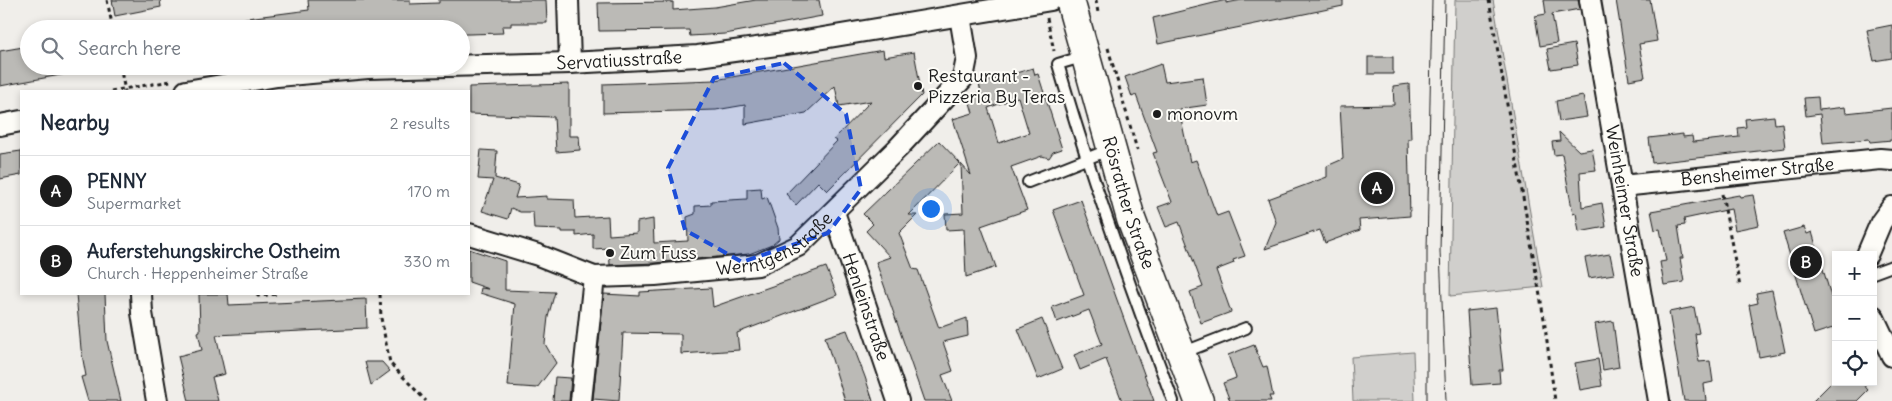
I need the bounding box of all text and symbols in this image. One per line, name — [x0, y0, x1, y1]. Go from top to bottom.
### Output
search box — [20, 20, 470, 75]
icon: search — [38, 34, 66, 62]
text: Search here — [78, 36, 181, 60]
street label: Servatiusstraße — [556, 45, 683, 74]
place label: Restaurant - Pizzeria By Teras — [928, 64, 1065, 108]
marker: Restaurant - Pizzeria By Teras — [912, 80, 924, 92]
place label: monovm — [1167, 102, 1238, 125]
marker: monovm — [1151, 108, 1163, 120]
text: Nearby — [40, 109, 110, 136]
text: 2 results — [390, 113, 450, 133]
street label: Weinheimer Straße — [1601, 123, 1649, 279]
street label: Rösrather Straße — [1098, 134, 1161, 272]
street label: Bensheimer Straße — [1679, 152, 1835, 191]
text: PENNY — [87, 169, 146, 193]
pin: A — [1361, 169, 1393, 207]
text: A — [51, 181, 61, 201]
text: 170 m — [407, 181, 450, 201]
text: Supermarket — [87, 193, 181, 213]
your location — [918, 196, 944, 222]
street label: Werntgenstraße — [715, 207, 837, 280]
text: Auferstehungskirche Ostheim — [87, 239, 340, 263]
place label: Zum Fuss — [620, 241, 697, 264]
pin: B — [1790, 243, 1822, 281]
marker: Zum Fuss — [604, 247, 616, 259]
street label: Henleinstraße — [838, 250, 895, 363]
text: B — [51, 251, 61, 271]
text: 330 m — [403, 251, 450, 271]
map controls — [1832, 251, 1877, 386]
button: + — [1832, 251, 1877, 296]
text: Church · Heppenheimer Straße — [87, 263, 308, 283]
button: − — [1832, 296, 1877, 341]
button: locate — [1832, 341, 1877, 386]

